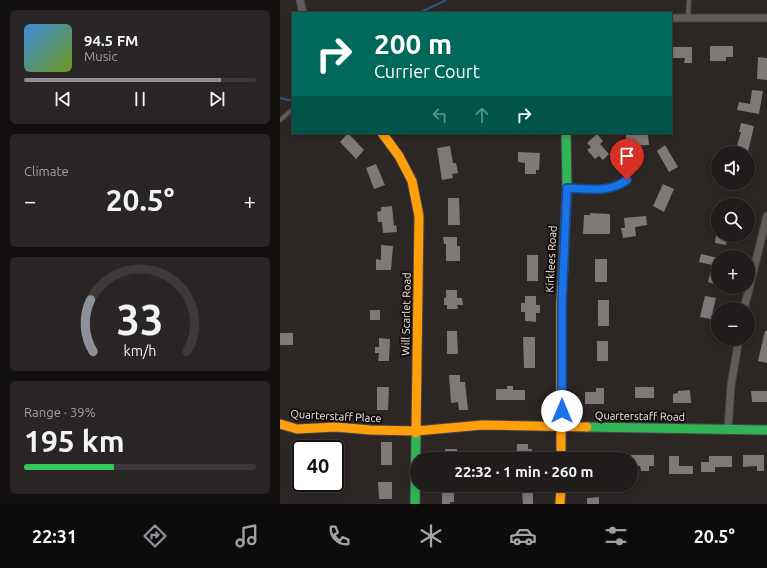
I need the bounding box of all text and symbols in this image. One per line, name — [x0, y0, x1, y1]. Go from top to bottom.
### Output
icon: right — [308, 28, 360, 80]
text: 200 m — [374, 28, 452, 59]
text: 94.5 FM — [84, 32, 138, 49]
text: Music — [84, 49, 118, 63]
text: Currier Court — [374, 61, 480, 81]
icon: previous — [52, 88, 74, 110]
icon: pause — [129, 88, 151, 110]
icon: next — [206, 88, 228, 110]
icon: left — [429, 104, 451, 126]
icon: ahead — [471, 104, 493, 126]
icon: right — [513, 104, 535, 126]
pin — [610, 139, 644, 180]
icon: arrive — [616, 145, 638, 167]
map controls — [711, 146, 755, 346]
button: sound — [711, 146, 755, 190]
text: Climate — [24, 164, 69, 178]
text: 20.5° — [106, 183, 174, 217]
text: − — [24, 188, 36, 213]
text: + — [244, 188, 256, 213]
button: search — [711, 198, 755, 242]
street label: Kirklees Road — [543, 225, 559, 293]
button: + — [711, 250, 755, 294]
street label: Will Scarlet Road — [399, 272, 413, 356]
text: 33 — [117, 296, 163, 343]
button: − — [711, 302, 755, 346]
text: km/h — [124, 342, 156, 358]
position arrow — [541, 390, 583, 432]
text: Range · 39% — [24, 405, 96, 419]
street label: Quarterstaff Place — [290, 408, 382, 424]
street label: Quarterstaff Road — [595, 409, 685, 423]
text: 195 km — [24, 424, 125, 458]
speed limit sign: 40 — [292, 440, 344, 492]
text: 22:32 · 1 min · 260 m — [455, 463, 593, 480]
icon: directions — [141, 522, 169, 550]
icon: music — [233, 522, 261, 550]
icon: phone — [325, 522, 353, 550]
icon: climate — [417, 522, 445, 550]
icon: car — [509, 522, 537, 550]
icon: filters — [602, 522, 630, 550]
text: 22:31 — [32, 526, 77, 546]
text: 20.5° — [694, 526, 735, 546]

